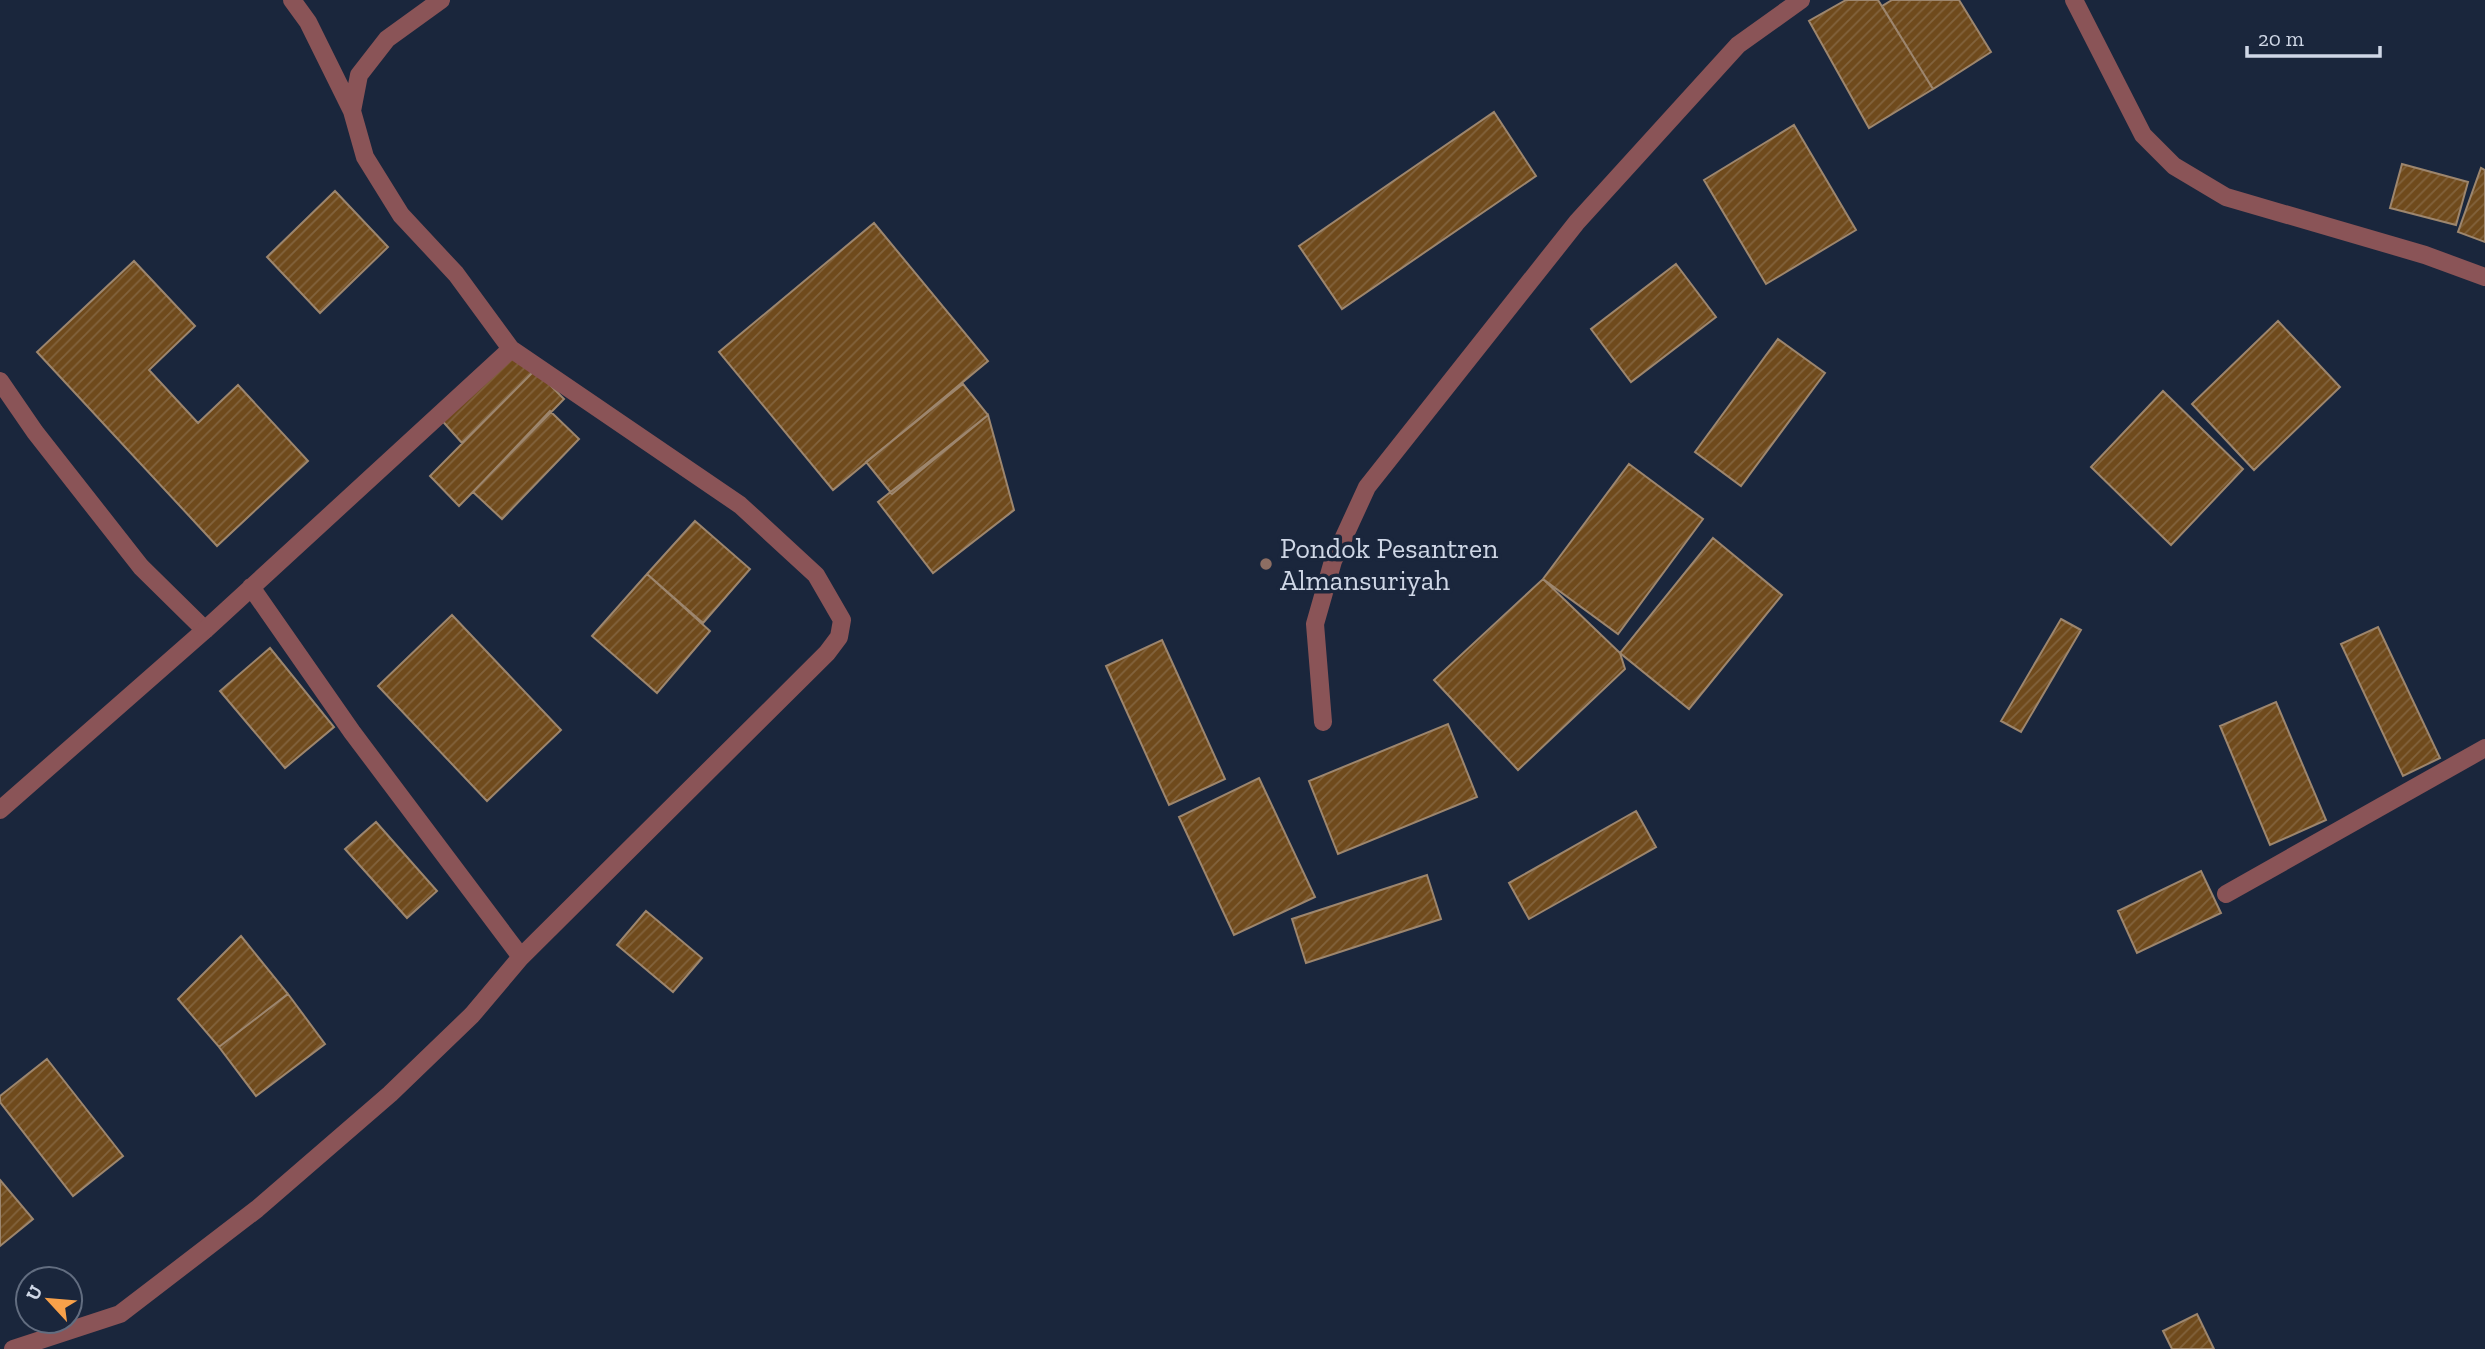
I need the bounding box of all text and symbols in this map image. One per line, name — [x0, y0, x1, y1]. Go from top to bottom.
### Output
scale bar — [2247, 14, 2380, 58]
text: 20 m — [2258, 26, 2304, 51]
place label: Pondok Pesantren Almansuriyah — [1280, 532, 1498, 597]
marker: Pondok Pesantren Almansuriyah — [1258, 556, 1274, 572]
north arrow — [14, 1265, 84, 1335]
text: U — [21, 1281, 48, 1304]

